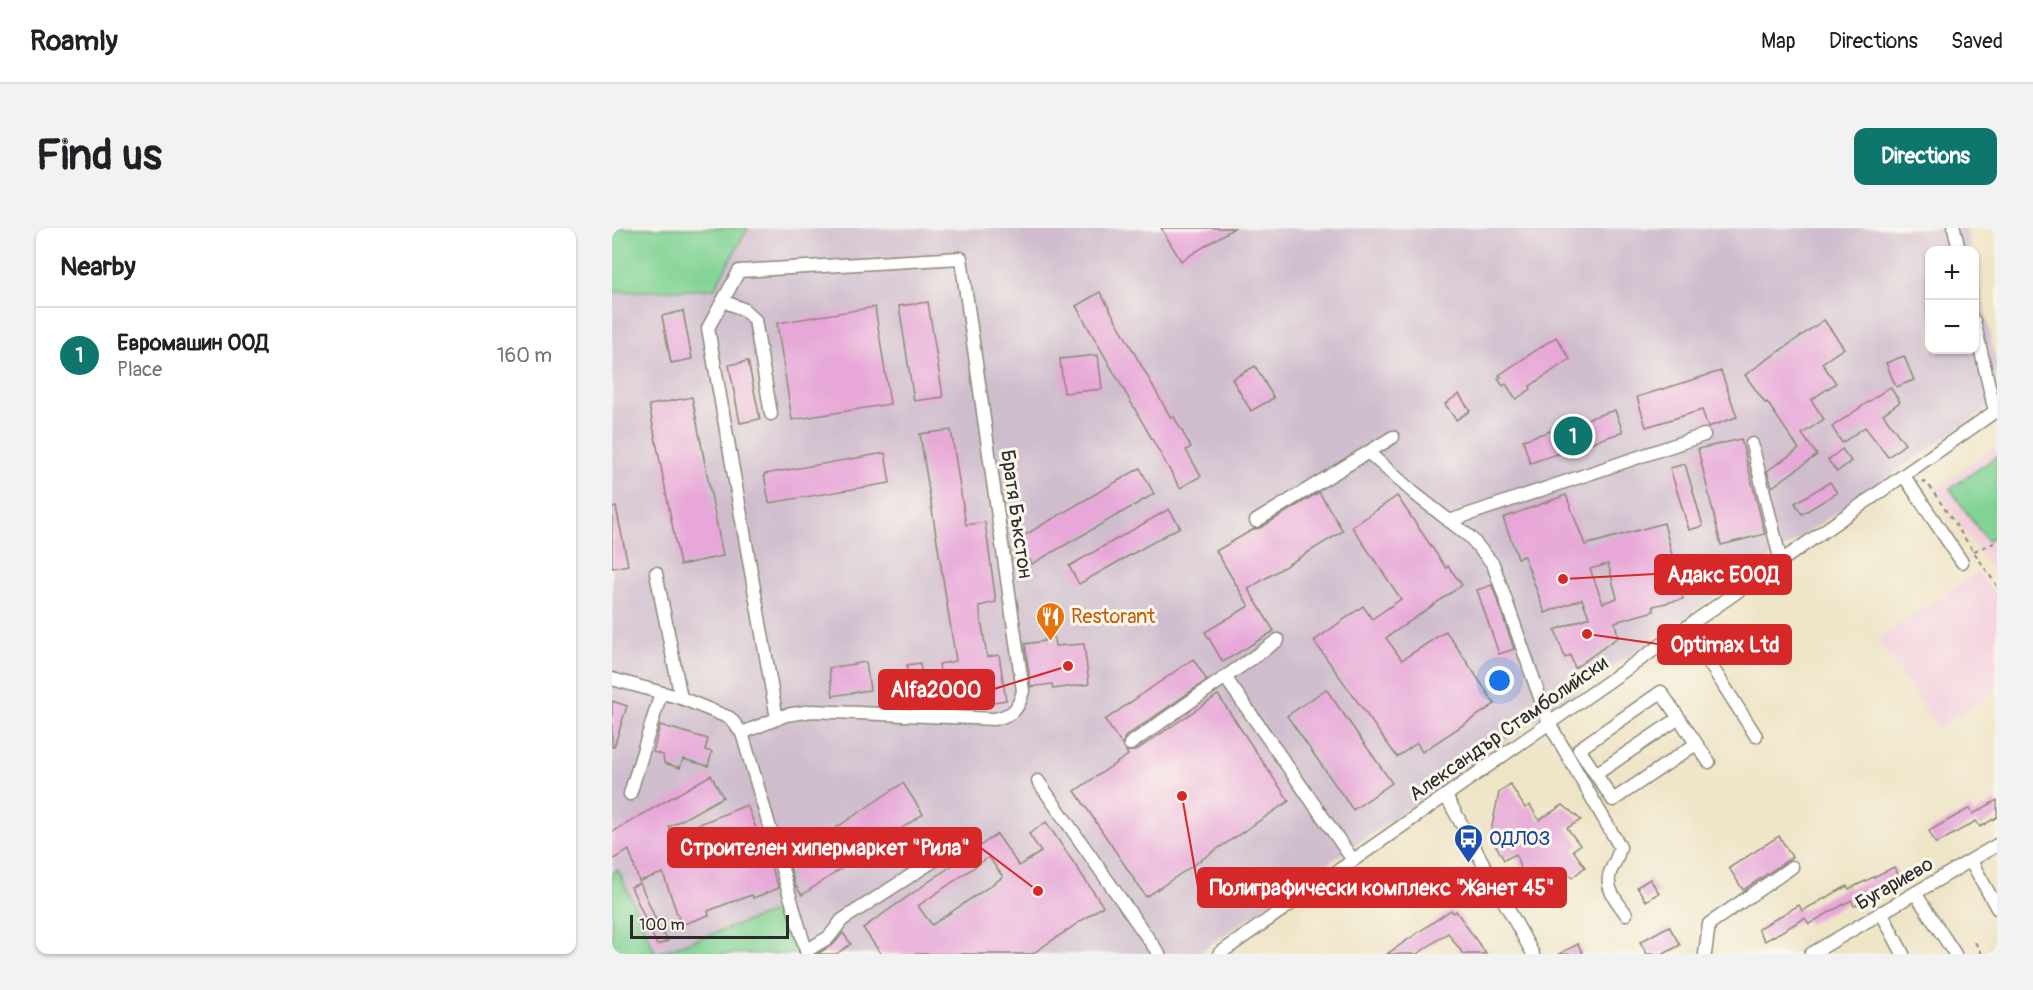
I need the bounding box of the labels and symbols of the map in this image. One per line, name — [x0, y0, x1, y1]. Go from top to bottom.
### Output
pin: 1 — [1554, 414, 1592, 458]
street label: Братя Бъкстон — [995, 448, 1038, 580]
callout: Адакс ЕООД — [1655, 555, 1791, 594]
text: Адакс ЕООД — [1667, 562, 1781, 589]
restaurant icon: Restorant — [1034, 600, 1066, 642]
place label: Restorant — [1071, 604, 1156, 629]
callout: Optimax Ltd — [1658, 625, 1791, 664]
text: Optimax Ltd — [1670, 632, 1780, 659]
street label: Александър Стамболийски — [1404, 650, 1612, 807]
your location — [1485, 666, 1514, 695]
callout: Alfa2000 — [879, 670, 994, 709]
text: Alfa2000 — [891, 677, 981, 704]
bus stop icon: ОДЛОЗ — [1452, 822, 1484, 864]
place label: ОДЛОЗ — [1489, 826, 1550, 851]
callout: Строителен хипермаркет "Рила" — [668, 828, 981, 867]
text: Строителен хипермаркет "Рила" — [680, 835, 970, 862]
street label: Бугариево — [1851, 851, 1938, 916]
callout: Полиграфически комплекс "Жанет 45" — [1198, 868, 1566, 907]
text: Полиграфически комплекс "Жанет 45" — [1210, 875, 1554, 902]
scale bar — [630, 912, 789, 940]

